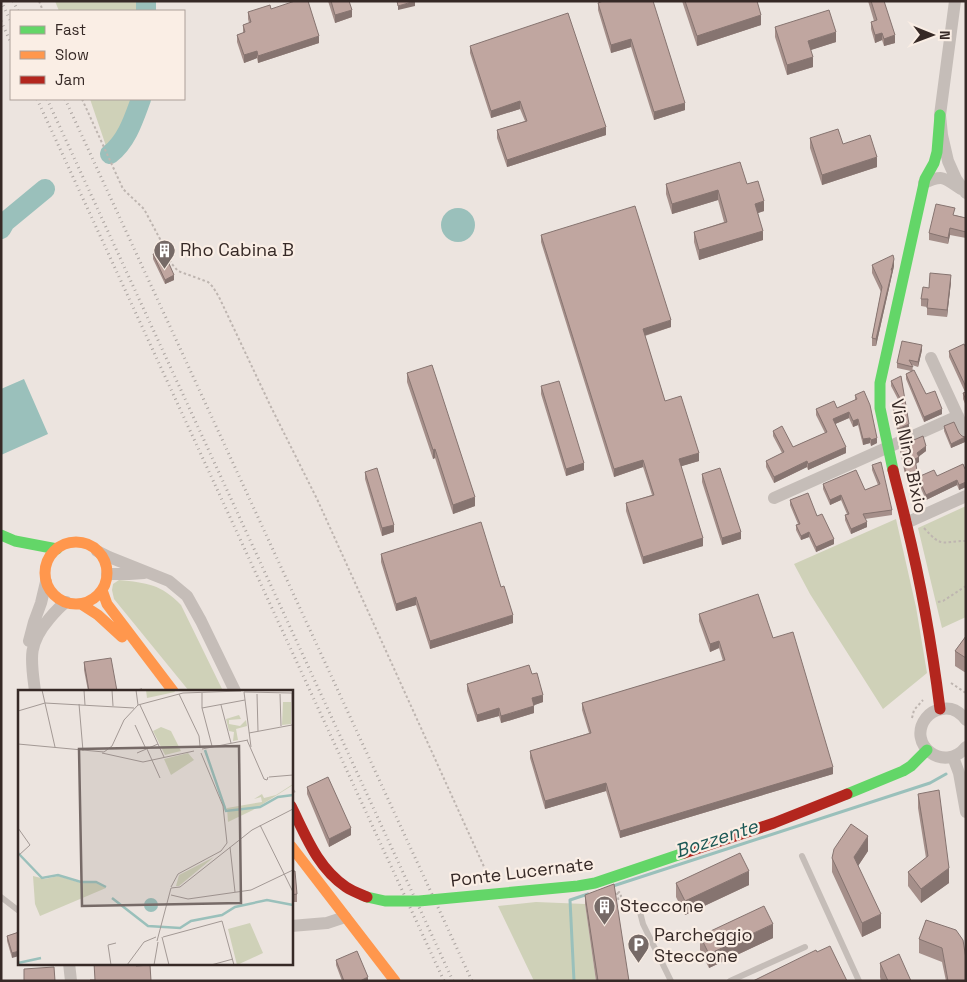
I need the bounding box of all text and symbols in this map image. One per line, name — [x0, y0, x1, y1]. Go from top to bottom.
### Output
legend — [10, 10, 185, 100]
north arrow — [907, 10, 957, 60]
text: Fast — [55, 20, 86, 39]
text: N — [936, 30, 954, 40]
text: Slow — [55, 45, 89, 64]
text: Jam — [55, 70, 85, 89]
building icon: Rho Cabina B — [152, 238, 176, 269]
place label: Rho Cabina B — [180, 238, 294, 261]
street label: Via Nino Bixio — [886, 397, 933, 515]
inset map — [18, 690, 292, 964]
water label: Bozzente — [672, 813, 761, 864]
street label: Ponte Lucernate — [449, 851, 595, 892]
building icon: Steccone — [592, 894, 616, 925]
place label: Steccone — [620, 894, 704, 917]
place label: Parcheggio Steccone — [654, 923, 753, 967]
parking icon: Parcheggio Steccone — [626, 933, 650, 964]

